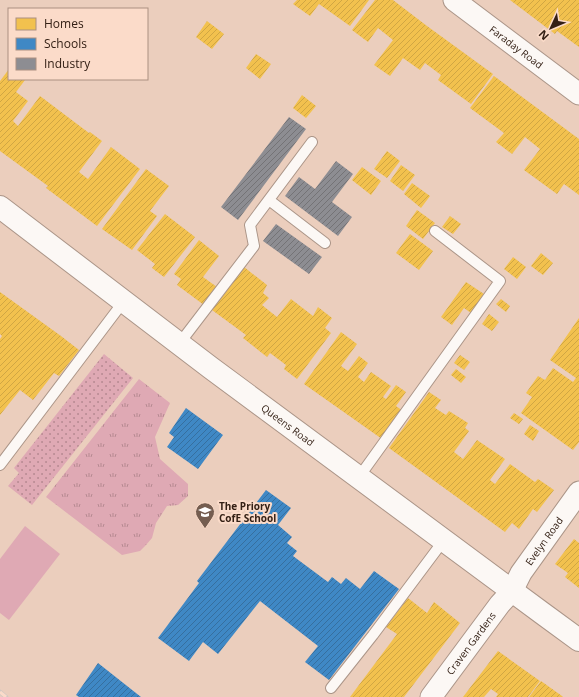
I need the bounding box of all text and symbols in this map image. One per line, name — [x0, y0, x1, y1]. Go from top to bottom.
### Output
legend — [8, 8, 148, 80]
north arrow — [531, 8, 571, 48]
text: Homes — [44, 15, 84, 32]
street label: Faraday Road — [487, 22, 546, 72]
text: N — [535, 27, 552, 44]
text: Schools — [44, 35, 87, 52]
text: Industry — [44, 55, 91, 72]
street label: Queens Road — [259, 401, 317, 449]
place label: The Priory CofE School — [219, 499, 276, 525]
school or university icon: The Priory CofE School — [194, 501, 216, 529]
street label: Evelyn Road — [522, 514, 566, 568]
street label: Craven Gardens — [443, 609, 499, 677]

